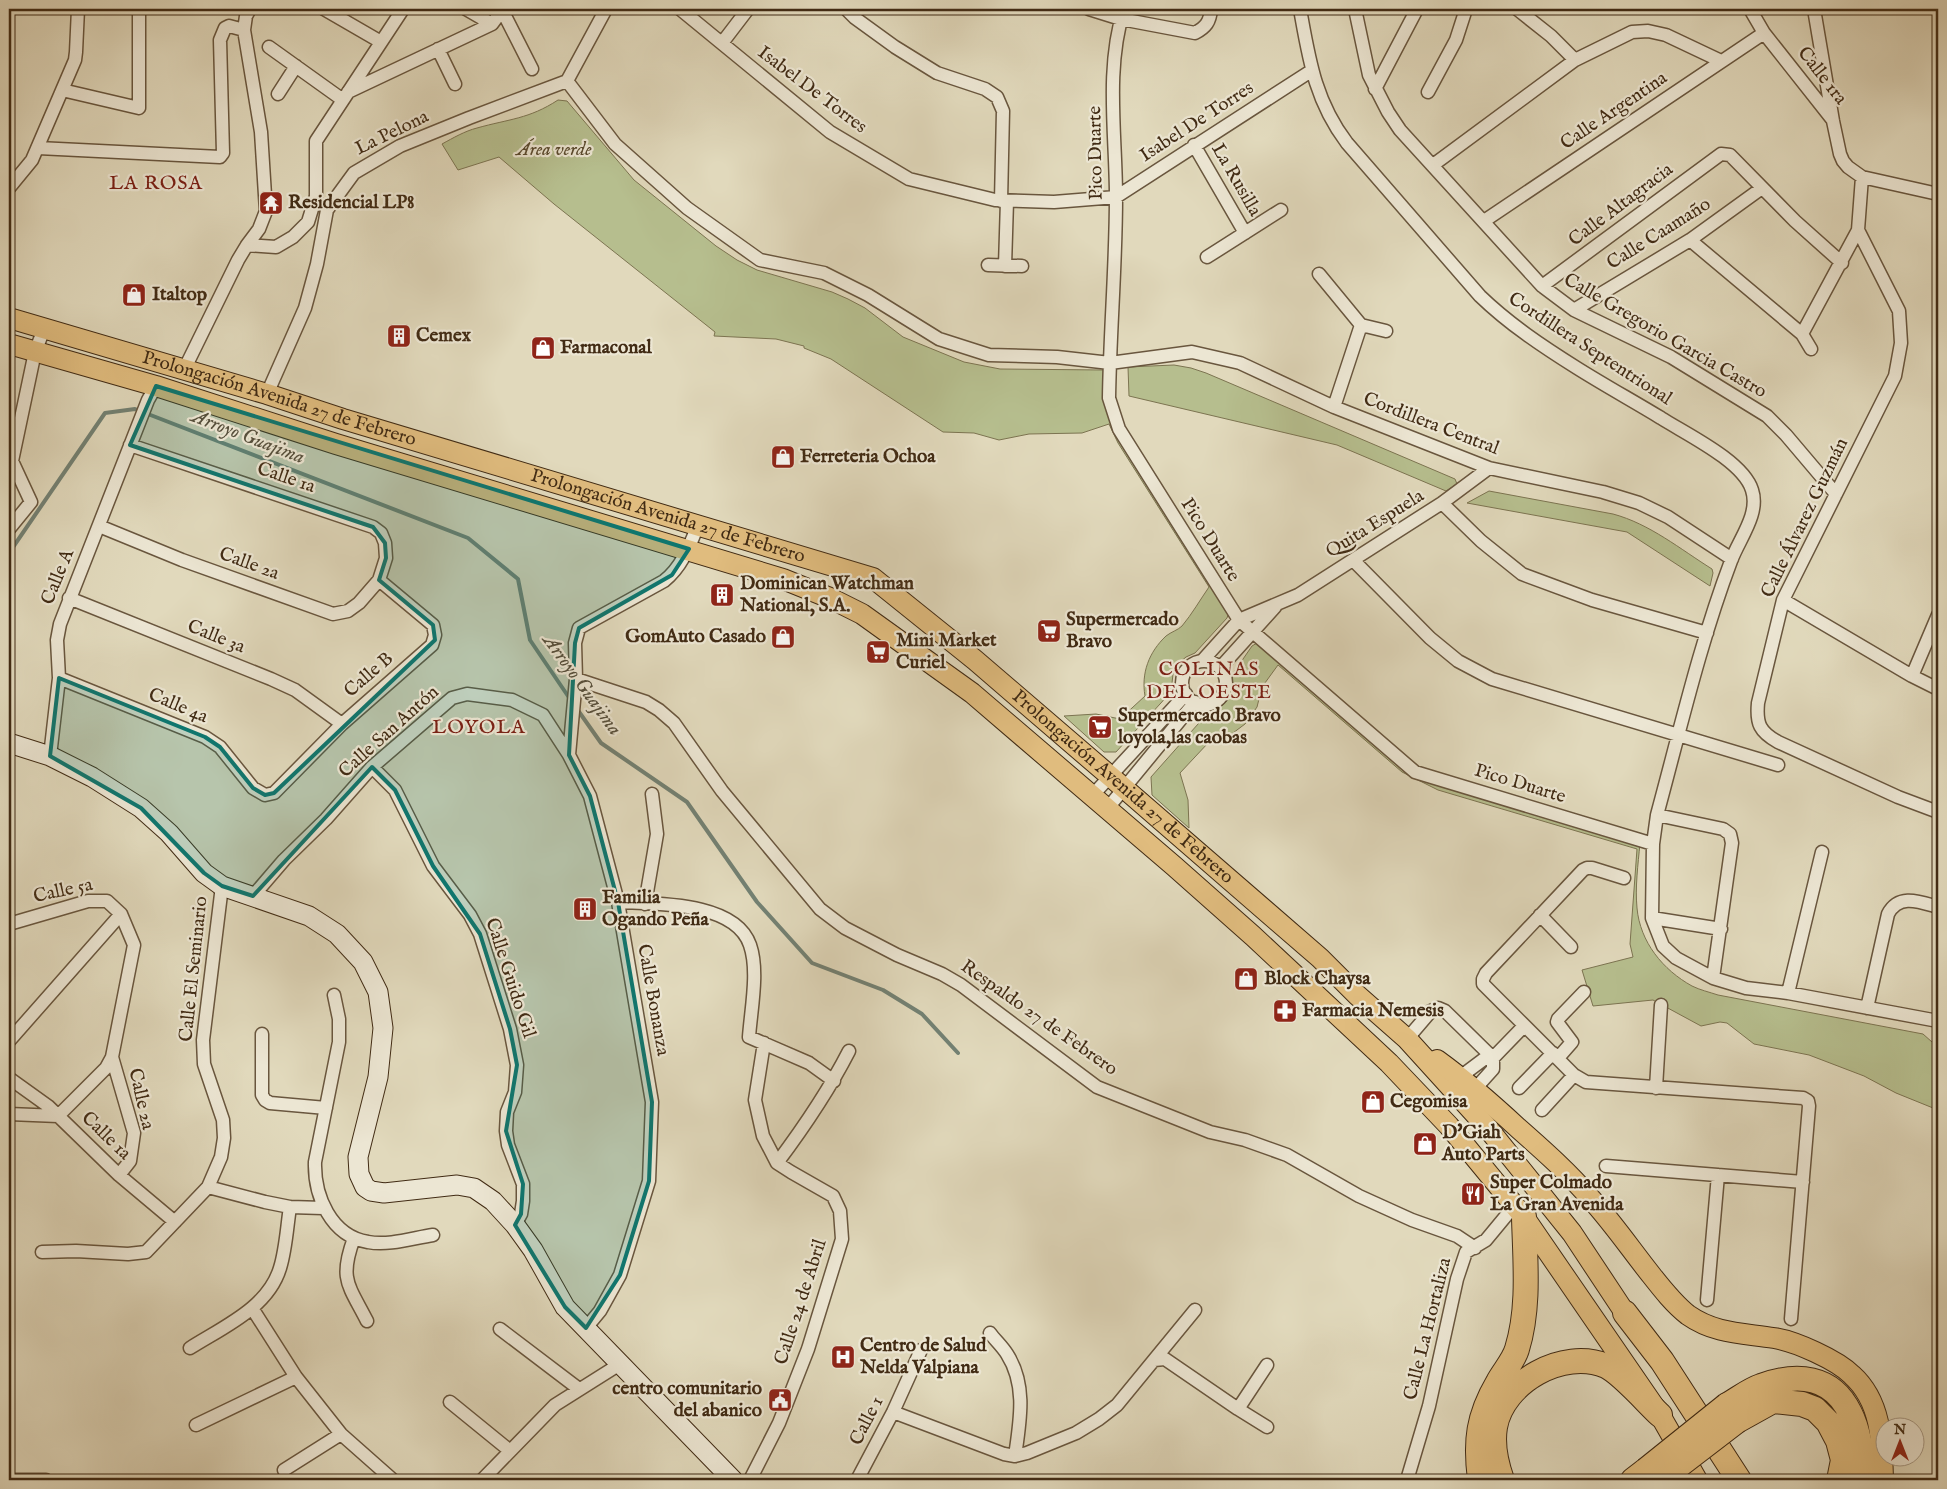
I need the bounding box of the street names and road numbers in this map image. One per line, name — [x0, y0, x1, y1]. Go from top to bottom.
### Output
street label: Isabel De Torres — [752, 41, 872, 139]
street label: Calle 1ra — [1792, 42, 1853, 111]
street label: Calle Argentina — [1556, 66, 1673, 156]
street label: Isabel De Torres — [1135, 76, 1259, 168]
street label: La Pelona — [351, 105, 433, 161]
street label: Pico Duarte — [1083, 105, 1109, 200]
street label: La Rusilla — [1205, 139, 1267, 222]
street label: Calle Altagracia — [1564, 157, 1679, 252]
street label: Calle Caamaño — [1603, 192, 1715, 276]
street label: Calle Gregorio Garcia Castro — [1559, 268, 1771, 404]
street label: Cordillera Septentrional — [1504, 287, 1677, 411]
street label: Prolongación Avenida 27 de Febrero — [139, 346, 419, 452]
street label: Cordillera Central — [1360, 387, 1503, 461]
street label: Calle Álvarez Guzmán — [1755, 434, 1854, 602]
street label: Calle 1a — [254, 457, 319, 499]
street label: Prolongación Avenida 27 de Febrero — [528, 464, 808, 569]
street label: Quita Espuela — [1321, 484, 1429, 564]
street label: Pico Duarte — [1175, 494, 1245, 586]
street label: Calle 2a — [216, 542, 283, 586]
street label: Calle A — [36, 545, 80, 608]
street label: Calle 3a — [184, 615, 249, 660]
street label: Calle B — [339, 647, 399, 703]
street label: Calle San Antón — [334, 681, 444, 783]
street label: Calle 4a — [145, 683, 212, 730]
street label: Prolongación Avenida 27 de Febrero — [1007, 685, 1238, 890]
street label: Pico Duarte — [1472, 759, 1569, 809]
street label: Calle 5a — [31, 873, 96, 909]
street label: Calle El Seminario — [174, 895, 214, 1043]
street label: Calle Guido Gil — [479, 915, 541, 1042]
street label: Calle Bonanza — [631, 942, 675, 1059]
street label: Respaldo 27 de Febrero — [956, 955, 1122, 1081]
street label: Calle 2a — [122, 1066, 160, 1133]
street label: Calle 1a — [76, 1106, 137, 1166]
street label: Calle 24 de Abril — [769, 1235, 833, 1368]
street label: Calle La Hortaliza — [1399, 1254, 1457, 1403]
street label: Calle 1 — [844, 1392, 890, 1450]

